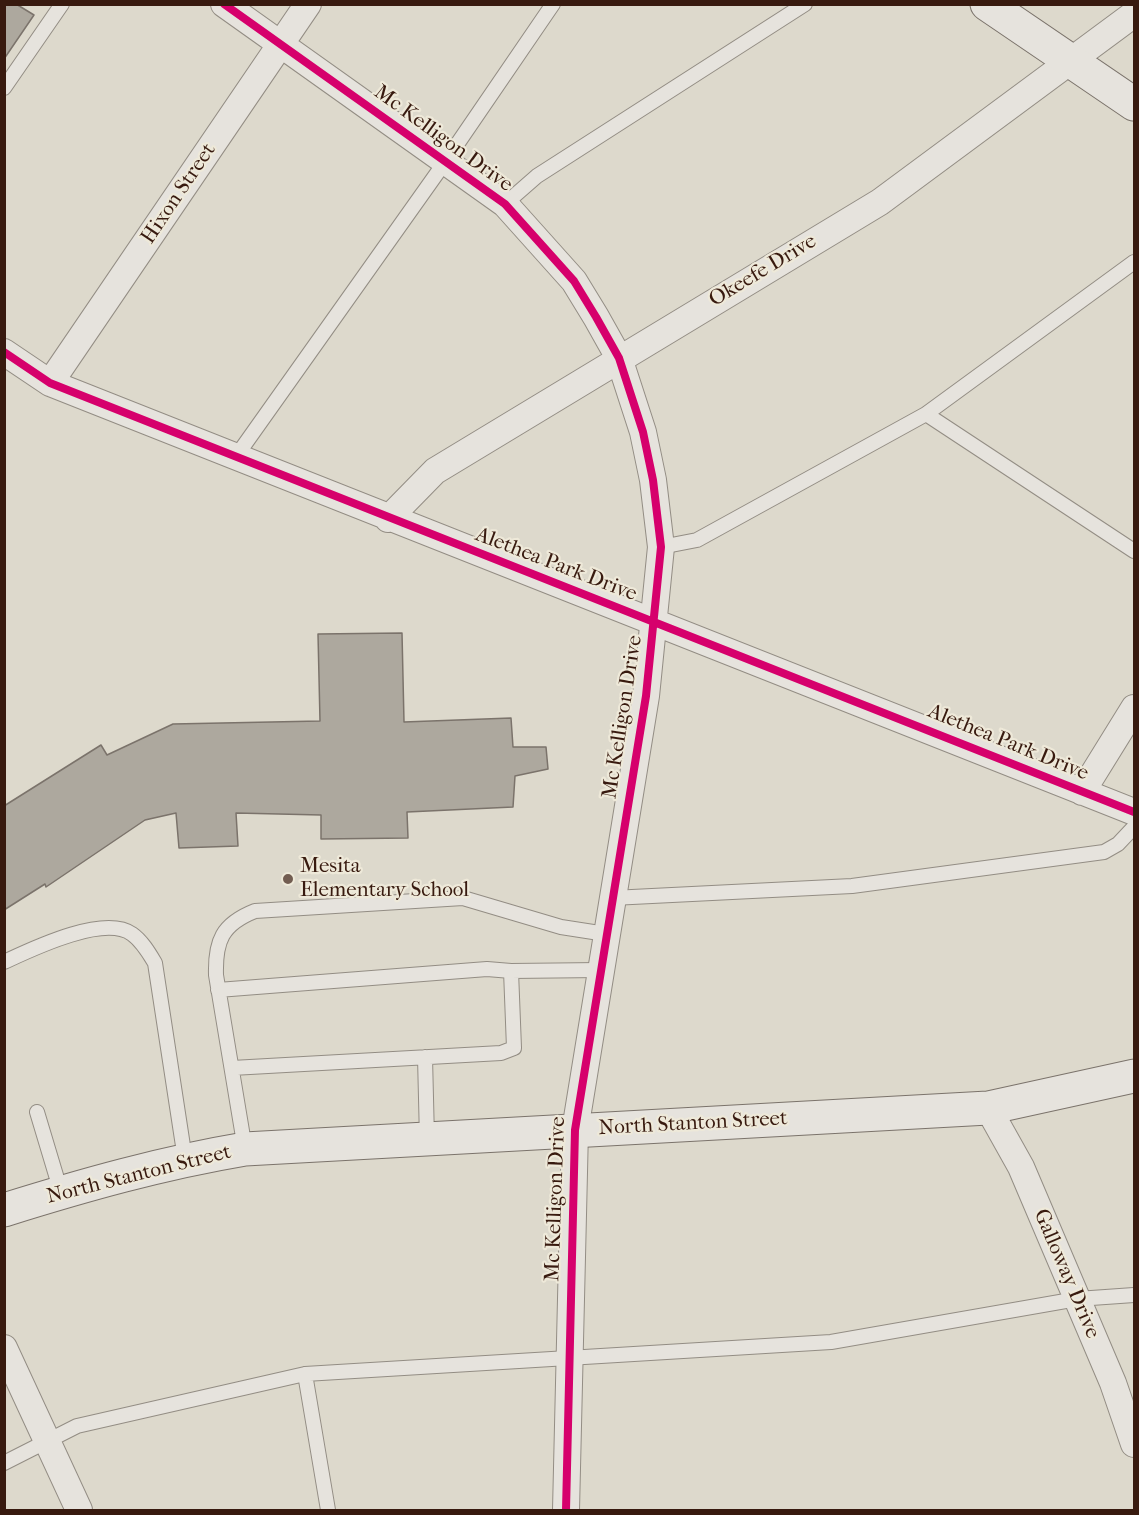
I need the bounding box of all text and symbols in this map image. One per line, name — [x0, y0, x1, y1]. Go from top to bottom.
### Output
street label: Mc Kelligon Drive — [369, 80, 517, 198]
street label: Hixon Street — [136, 139, 222, 249]
street label: Okeefe Drive — [705, 229, 821, 313]
street label: Alethea Park Drive — [472, 523, 640, 607]
street label: Mc Kelligon Drive — [598, 633, 648, 801]
street label: Alethea Park Drive — [924, 699, 1092, 787]
place label: Mesita Elementary School — [300, 854, 469, 904]
marker: Mesita Elementary School — [281, 872, 295, 886]
street label: North Stanton Street — [598, 1106, 788, 1142]
street label: Mc Kelligon Drive — [541, 1116, 571, 1282]
street label: North Stanton Street — [44, 1140, 234, 1210]
street label: Galloway Drive — [1027, 1206, 1105, 1342]

